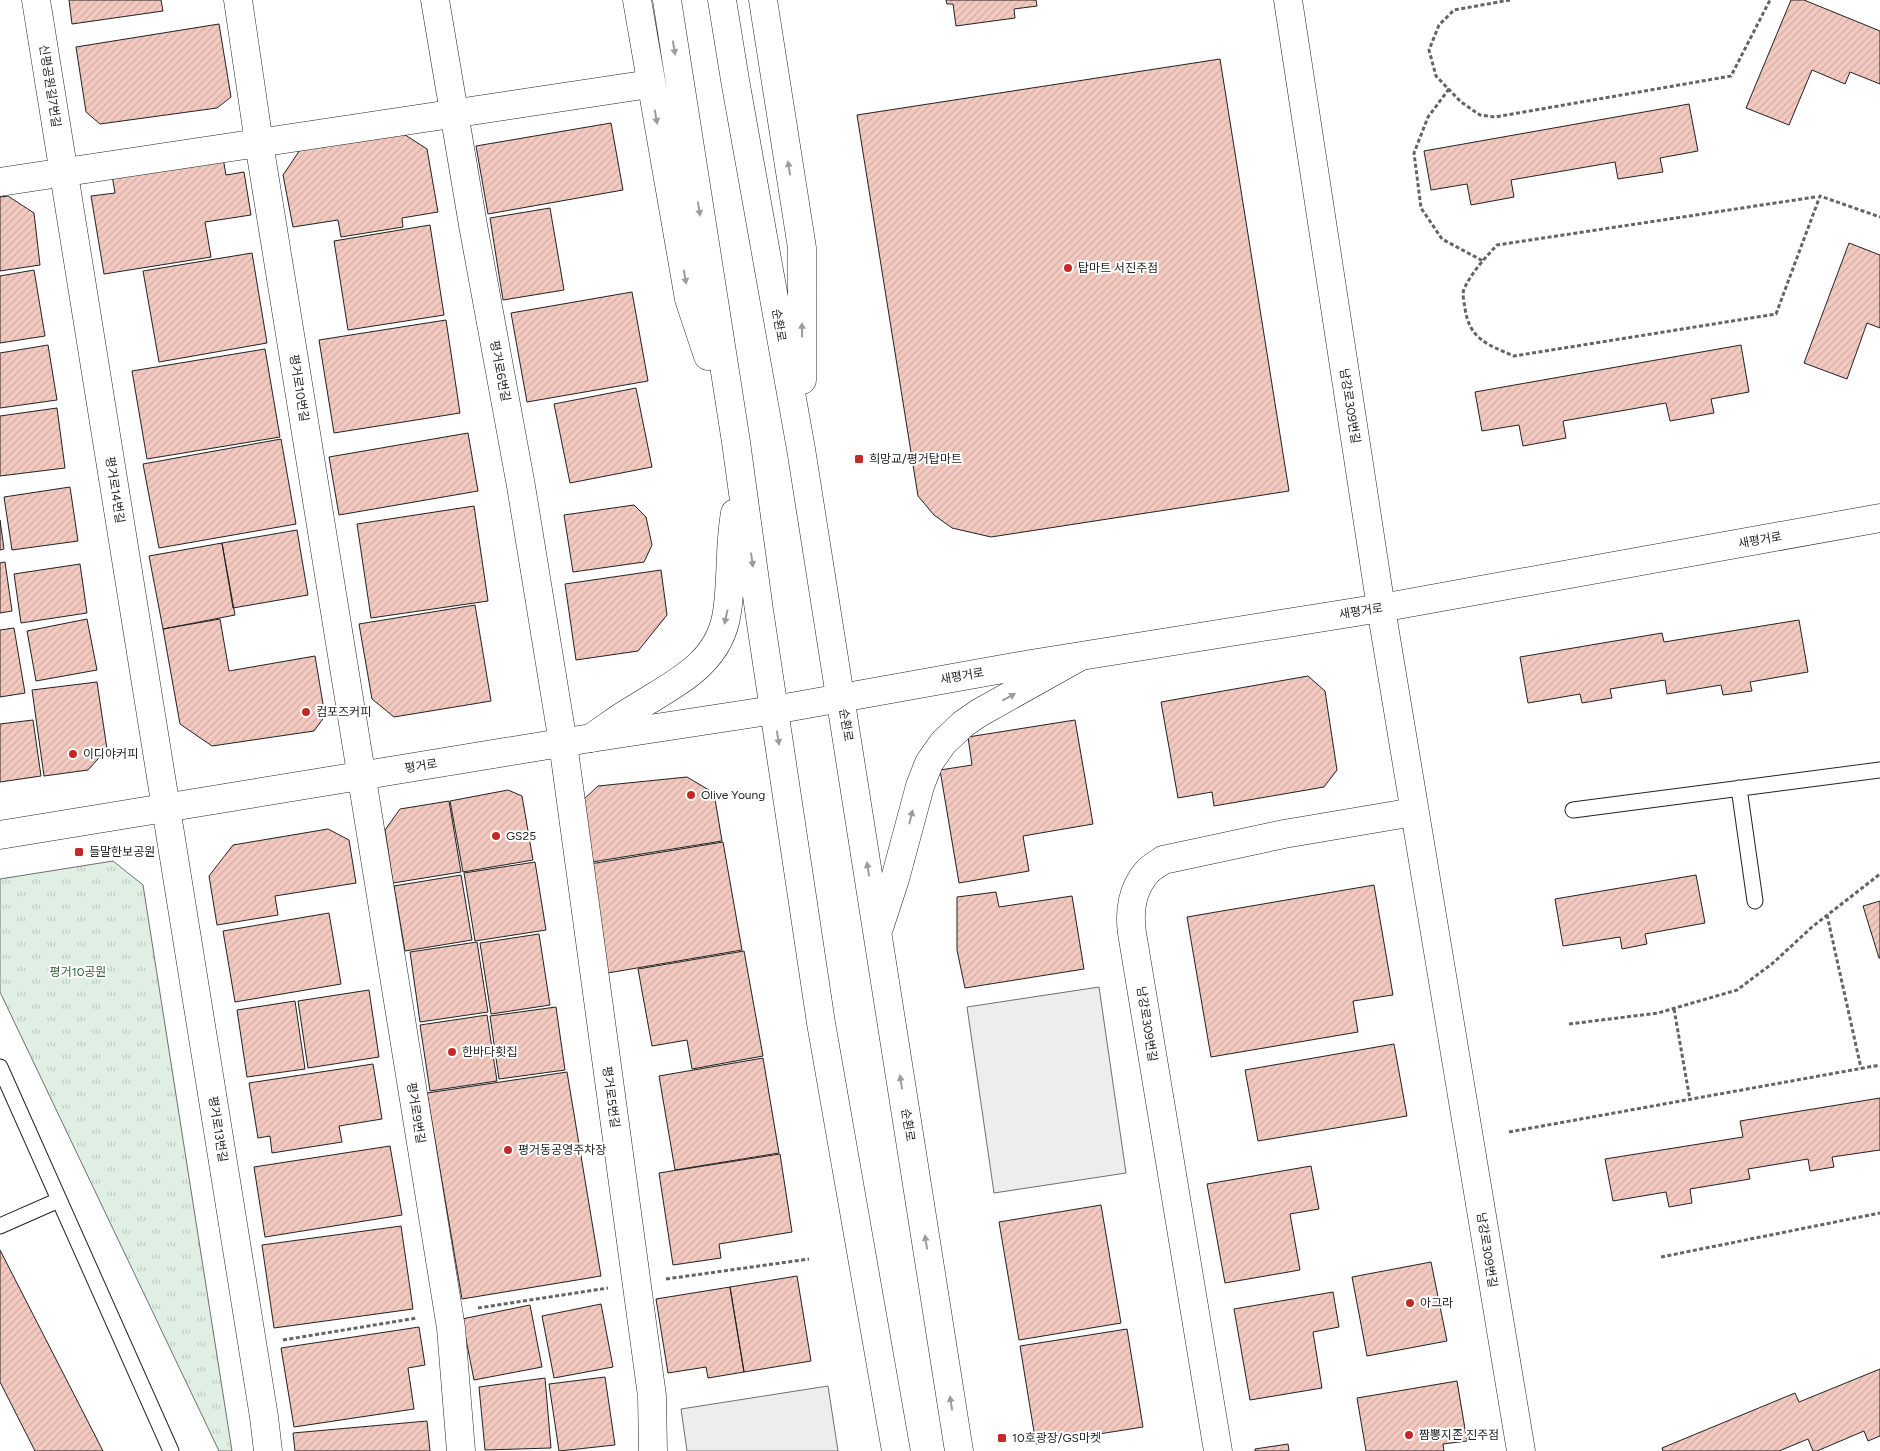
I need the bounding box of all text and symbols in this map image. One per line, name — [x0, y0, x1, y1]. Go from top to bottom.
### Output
one-way arrow — [670, 41, 678, 57]
street label: 신평공원길7번길 — [37, 44, 63, 128]
one-way arrow — [653, 110, 661, 126]
one-way arrow — [785, 160, 793, 176]
one-way arrow — [695, 201, 703, 217]
place label: 탑마트 서진주점 — [1078, 261, 1158, 275]
marker: 탑마트 서진주점 — [1062, 262, 1074, 274]
one-way arrow — [682, 269, 690, 285]
street label: 순환로 — [769, 307, 789, 343]
one-way arrow — [798, 322, 806, 338]
street label: 평거로6번길 — [487, 339, 513, 403]
street label: 평거로10번길 — [287, 353, 311, 423]
street label: 남강로309번길 — [1337, 367, 1363, 445]
place label: 희망교/평거탑마트 — [869, 452, 962, 466]
marker: 희망교/평거탑마트 — [853, 453, 865, 465]
street label: 평거로14번길 — [103, 456, 127, 524]
street label: 새평거로 — [1737, 529, 1783, 551]
one-way arrow — [748, 552, 756, 568]
street label: 새평거로 — [1338, 601, 1384, 621]
one-way arrow — [722, 610, 730, 625]
street label: 새평거로 — [939, 665, 985, 687]
one-way arrow — [1001, 693, 1016, 701]
place label: 컴포즈커피 — [316, 705, 371, 719]
marker: 컴포즈커피 — [300, 706, 312, 718]
street label: 순환로 — [836, 708, 856, 742]
one-way arrow — [774, 730, 782, 746]
place label: 이디야커피 — [83, 747, 138, 761]
marker: 이디야커피 — [67, 748, 79, 760]
street label: 평거로 — [404, 756, 438, 776]
place label: Olive Young — [701, 788, 765, 802]
marker: Olive Young — [685, 789, 697, 801]
one-way arrow — [907, 810, 915, 825]
place label: GS25 — [506, 829, 536, 843]
marker: GS25 — [490, 830, 502, 842]
place label: 들말한보공원 — [89, 845, 155, 859]
marker: 들말한보공원 — [73, 846, 85, 858]
one-way arrow — [864, 861, 872, 877]
park label: 평거10공원 — [50, 965, 106, 979]
street label: 남강로309번길 — [1134, 985, 1160, 1063]
place label: 한바다횟집 — [462, 1045, 517, 1059]
marker: 한바다횟집 — [446, 1046, 458, 1058]
street label: 평거로5번길 — [600, 1065, 622, 1129]
one-way arrow — [897, 1073, 905, 1089]
street label: 평거로9번길 — [404, 1081, 428, 1145]
street label: 평거로13번길 — [206, 1095, 230, 1163]
street label: 순환로 — [898, 1108, 918, 1142]
place label: 평거동공영주차장 — [518, 1143, 606, 1157]
marker: 평거동공영주차장 — [502, 1144, 514, 1156]
street label: 남강로309번길 — [1474, 1211, 1500, 1289]
one-way arrow — [922, 1234, 930, 1250]
place label: 아그라 — [1420, 1296, 1453, 1310]
marker: 아그라 — [1404, 1297, 1416, 1309]
one-way arrow — [947, 1394, 955, 1410]
place label: 짬뽕지존 진주점 — [1419, 1428, 1499, 1442]
marker: 짬뽕지존 진주점 — [1403, 1429, 1415, 1441]
place label: 10호광장/GS마켓 — [1012, 1431, 1101, 1445]
marker: 10호광장/GS마켓 — [996, 1432, 1008, 1444]

